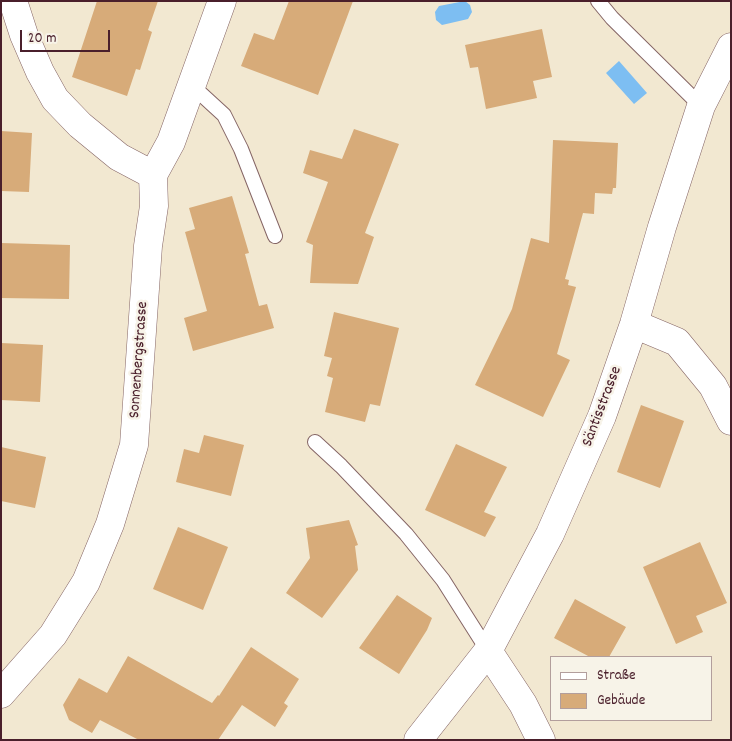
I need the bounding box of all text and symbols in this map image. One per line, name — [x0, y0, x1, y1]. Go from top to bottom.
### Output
scale bar — [22, 20, 112, 52]
text: 20 m — [28, 28, 56, 50]
street label: Sonnenbergstrasse — [126, 301, 154, 419]
street label: Säntisstrasse — [579, 364, 627, 450]
legend — [550, 656, 712, 721]
text: Straße — [597, 665, 635, 687]
text: Gebäude — [597, 690, 645, 712]

